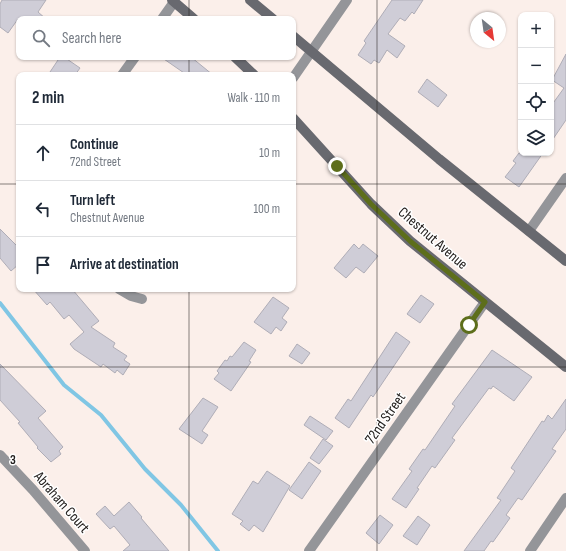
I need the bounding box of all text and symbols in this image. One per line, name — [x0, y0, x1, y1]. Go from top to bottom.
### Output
north arrow — [470, 12, 506, 48]
map controls — [518, 12, 554, 156]
button: + — [518, 12, 554, 48]
search box — [16, 16, 296, 60]
icon: search — [30, 27, 52, 49]
text: Search here — [62, 29, 122, 48]
button: − — [518, 48, 554, 84]
button: locate — [518, 84, 554, 120]
text: 2 min — [32, 88, 64, 108]
text: Walk · 110 m — [227, 90, 280, 106]
button: layers — [518, 120, 554, 156]
text: Continue — [70, 135, 119, 154]
icon: ahead — [32, 142, 54, 164]
text: 10 m — [259, 145, 280, 161]
text: 72nd Street — [70, 154, 121, 170]
route end — [328, 157, 346, 175]
text: Turn left — [70, 191, 115, 210]
icon: left — [32, 198, 54, 220]
text: 100 m — [253, 201, 280, 217]
street label: Chestnut Avenue — [394, 203, 471, 274]
text: Chestnut Avenue — [70, 210, 145, 226]
icon: arrive — [32, 254, 54, 276]
text: Arrive at destination — [70, 255, 179, 274]
route start — [460, 316, 478, 334]
street label: 72nd Street — [361, 388, 410, 448]
text: 3 — [10, 452, 16, 468]
street label: Abraham Court — [29, 467, 94, 537]

